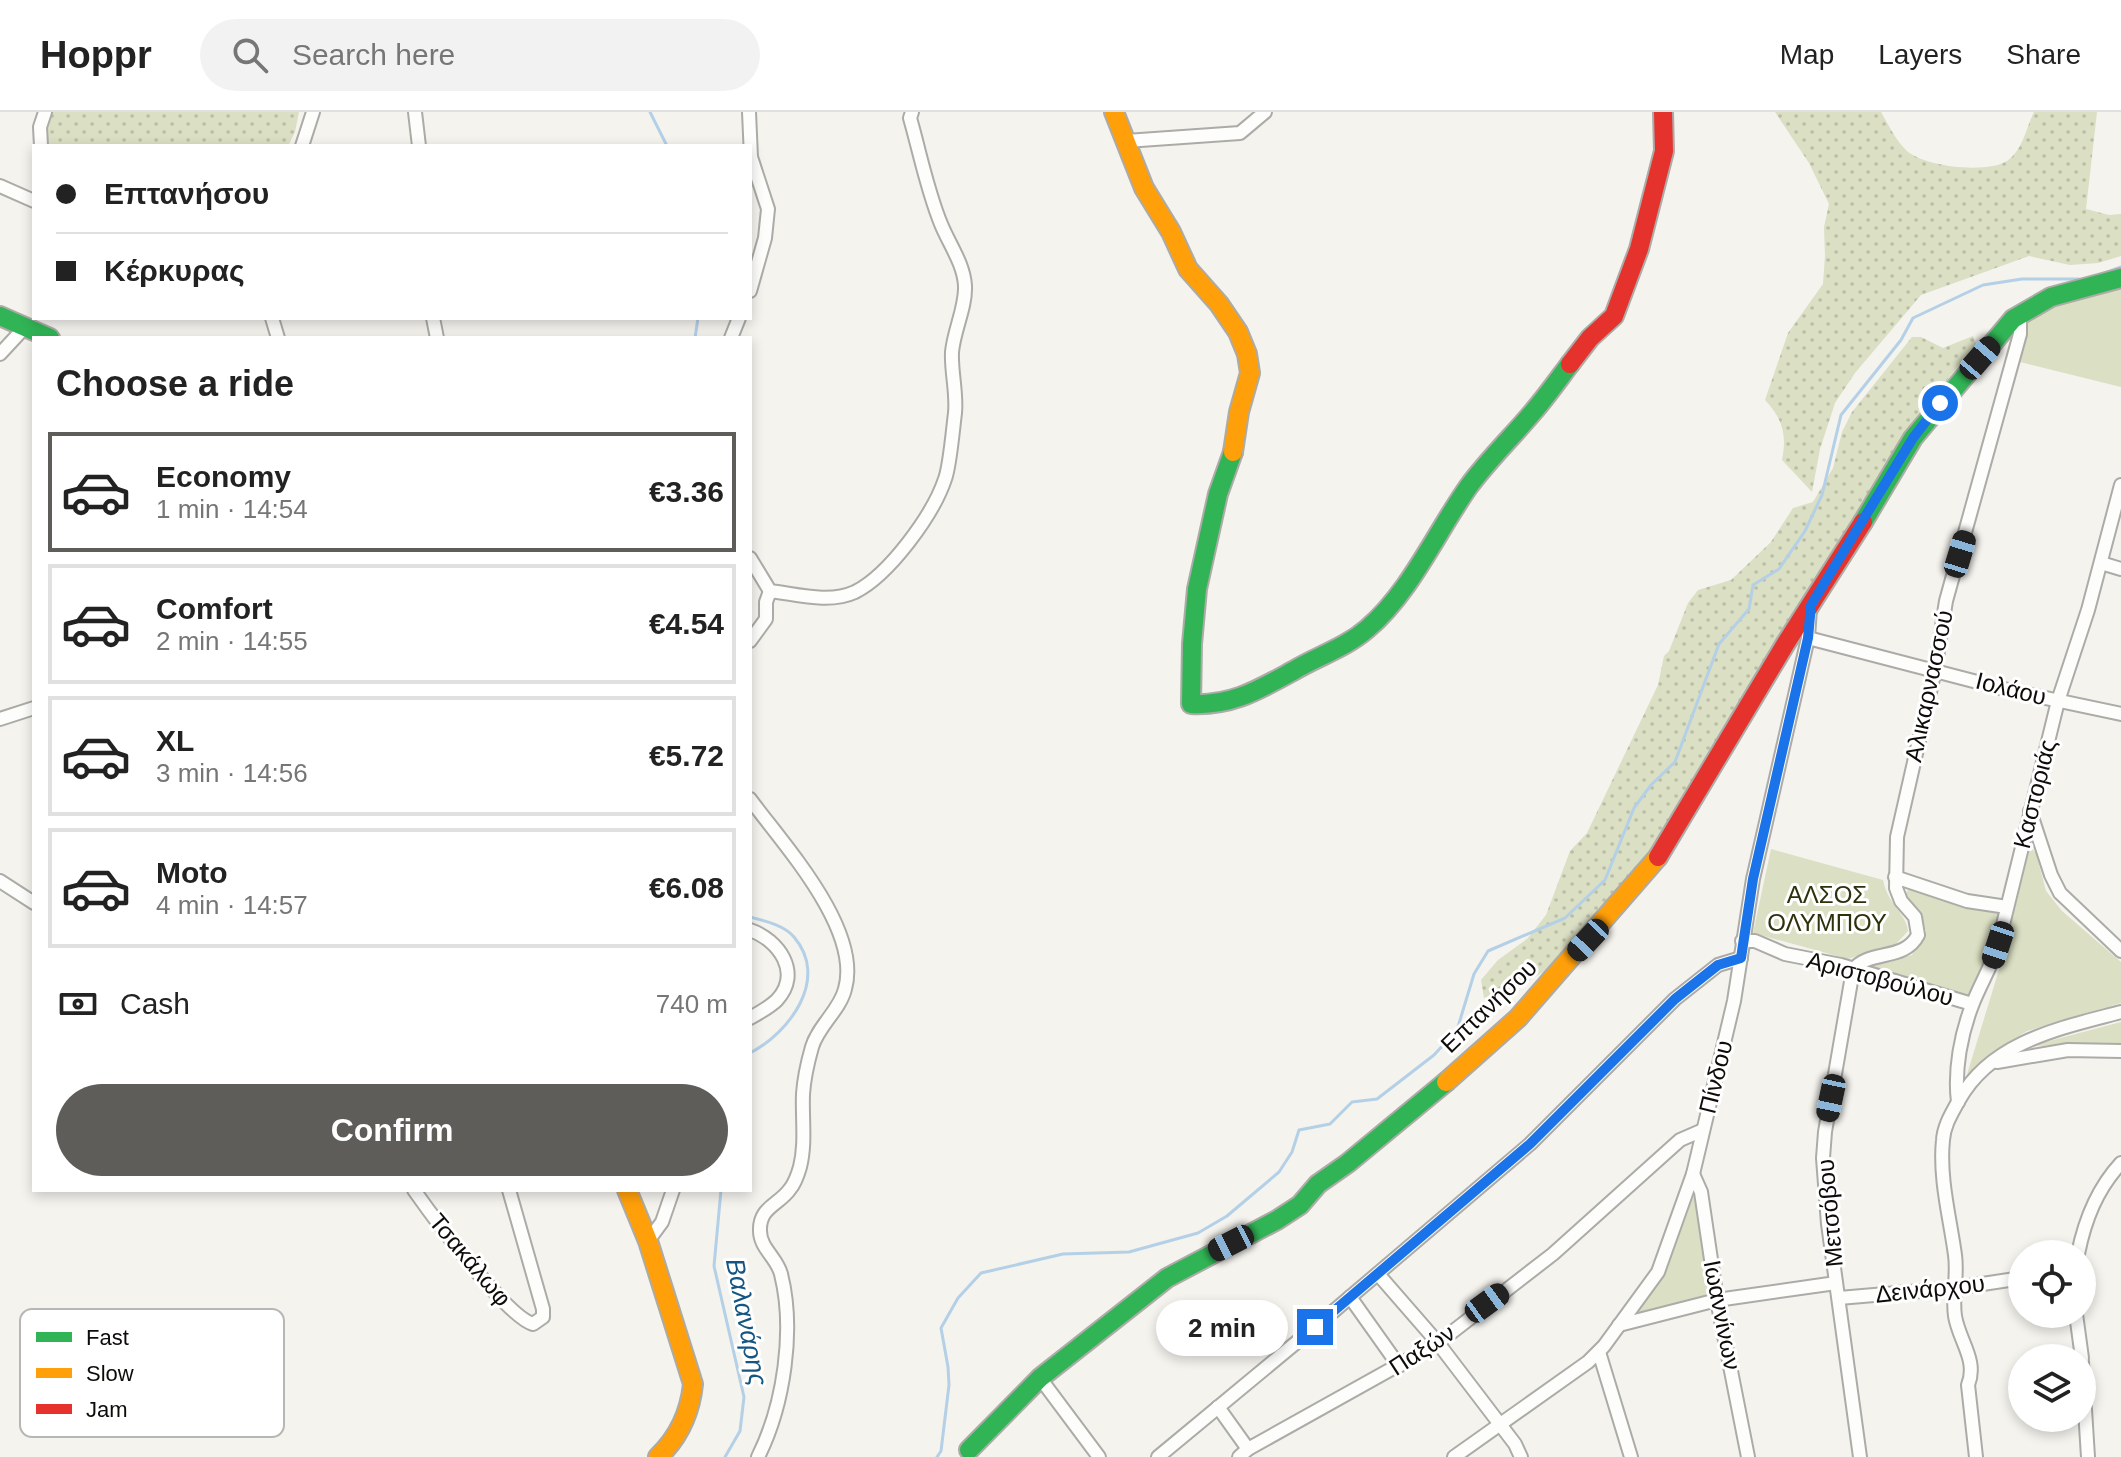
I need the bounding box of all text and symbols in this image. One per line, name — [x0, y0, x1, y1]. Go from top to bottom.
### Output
search box — [200, 19, 760, 91]
icon: search — [228, 33, 272, 77]
text: Hoppr — [40, 34, 152, 76]
text: Search here — [292, 38, 455, 71]
text: Map — [1780, 39, 1834, 70]
text: Layers — [1878, 39, 1962, 70]
text: Share — [2006, 39, 2081, 70]
text: Επτανήσου — [104, 177, 269, 210]
text: Κέρκυρας — [104, 254, 245, 287]
car — [1955, 332, 2005, 384]
text: Choose a ride — [56, 363, 294, 404]
route start — [1922, 385, 1958, 421]
icon: car — [60, 456, 132, 528]
text: Economy — [156, 460, 291, 493]
text: €3.36 — [649, 475, 724, 508]
text: 1 min · 14:54 — [156, 494, 308, 524]
car — [1942, 528, 1978, 580]
icon: car — [60, 588, 132, 660]
text: Comfort — [156, 592, 273, 625]
text: €4.54 — [649, 607, 724, 640]
street label: Αλικαρνασσού — [1899, 608, 1958, 764]
text: 2 min · 14:55 — [156, 626, 308, 656]
street label: Ιολάου — [1973, 667, 2049, 710]
icon: car — [60, 720, 132, 792]
text: XL — [156, 724, 194, 757]
street label: Καστοριάς — [2008, 737, 2061, 851]
text: €5.72 — [649, 739, 724, 772]
text: 3 min · 14:56 — [156, 758, 308, 788]
icon: car — [60, 852, 132, 924]
text: Moto — [156, 856, 228, 889]
text: €6.08 — [649, 871, 724, 904]
park label: ΑΛΣΟΣ ΟΛΥΜΠΟΥ — [1767, 881, 1887, 936]
text: 4 min · 14:57 — [156, 890, 308, 920]
car — [1563, 914, 1613, 966]
car — [1979, 918, 2017, 972]
street label: Αριστοβούλου — [1804, 946, 1956, 1011]
street label: Επτανήσου — [1435, 953, 1542, 1058]
icon: cash — [56, 982, 100, 1026]
text: Cash — [120, 987, 190, 1020]
text: 740 m — [656, 989, 728, 1019]
street label: Πίνδου — [1693, 1037, 1738, 1116]
car — [1814, 1072, 1848, 1124]
button: Confirm — [56, 1084, 728, 1176]
street label: Μετσόβου — [1811, 1158, 1848, 1268]
street label: Τσακάλωφ — [424, 1208, 517, 1311]
car — [1204, 1221, 1258, 1265]
map controls — [2008, 1240, 2096, 1432]
button: locate — [2008, 1240, 2096, 1328]
water label: Βαλανάρης — [720, 1256, 774, 1389]
street label: Ιωαννίνων — [1699, 1258, 1746, 1372]
street label: Δεινάρχου — [1874, 1269, 1986, 1308]
car — [1461, 1279, 1513, 1327]
callout: 2 min — [1155, 1299, 1287, 1355]
legend — [20, 1309, 284, 1437]
route end — [1297, 1309, 1333, 1345]
text: 2 min — [1188, 1313, 1256, 1343]
street label: Παξών — [1384, 1318, 1460, 1381]
text: Fast — [86, 1325, 129, 1350]
button: layers — [2008, 1344, 2096, 1432]
text: Slow — [86, 1361, 134, 1386]
text: Jam — [86, 1397, 128, 1422]

